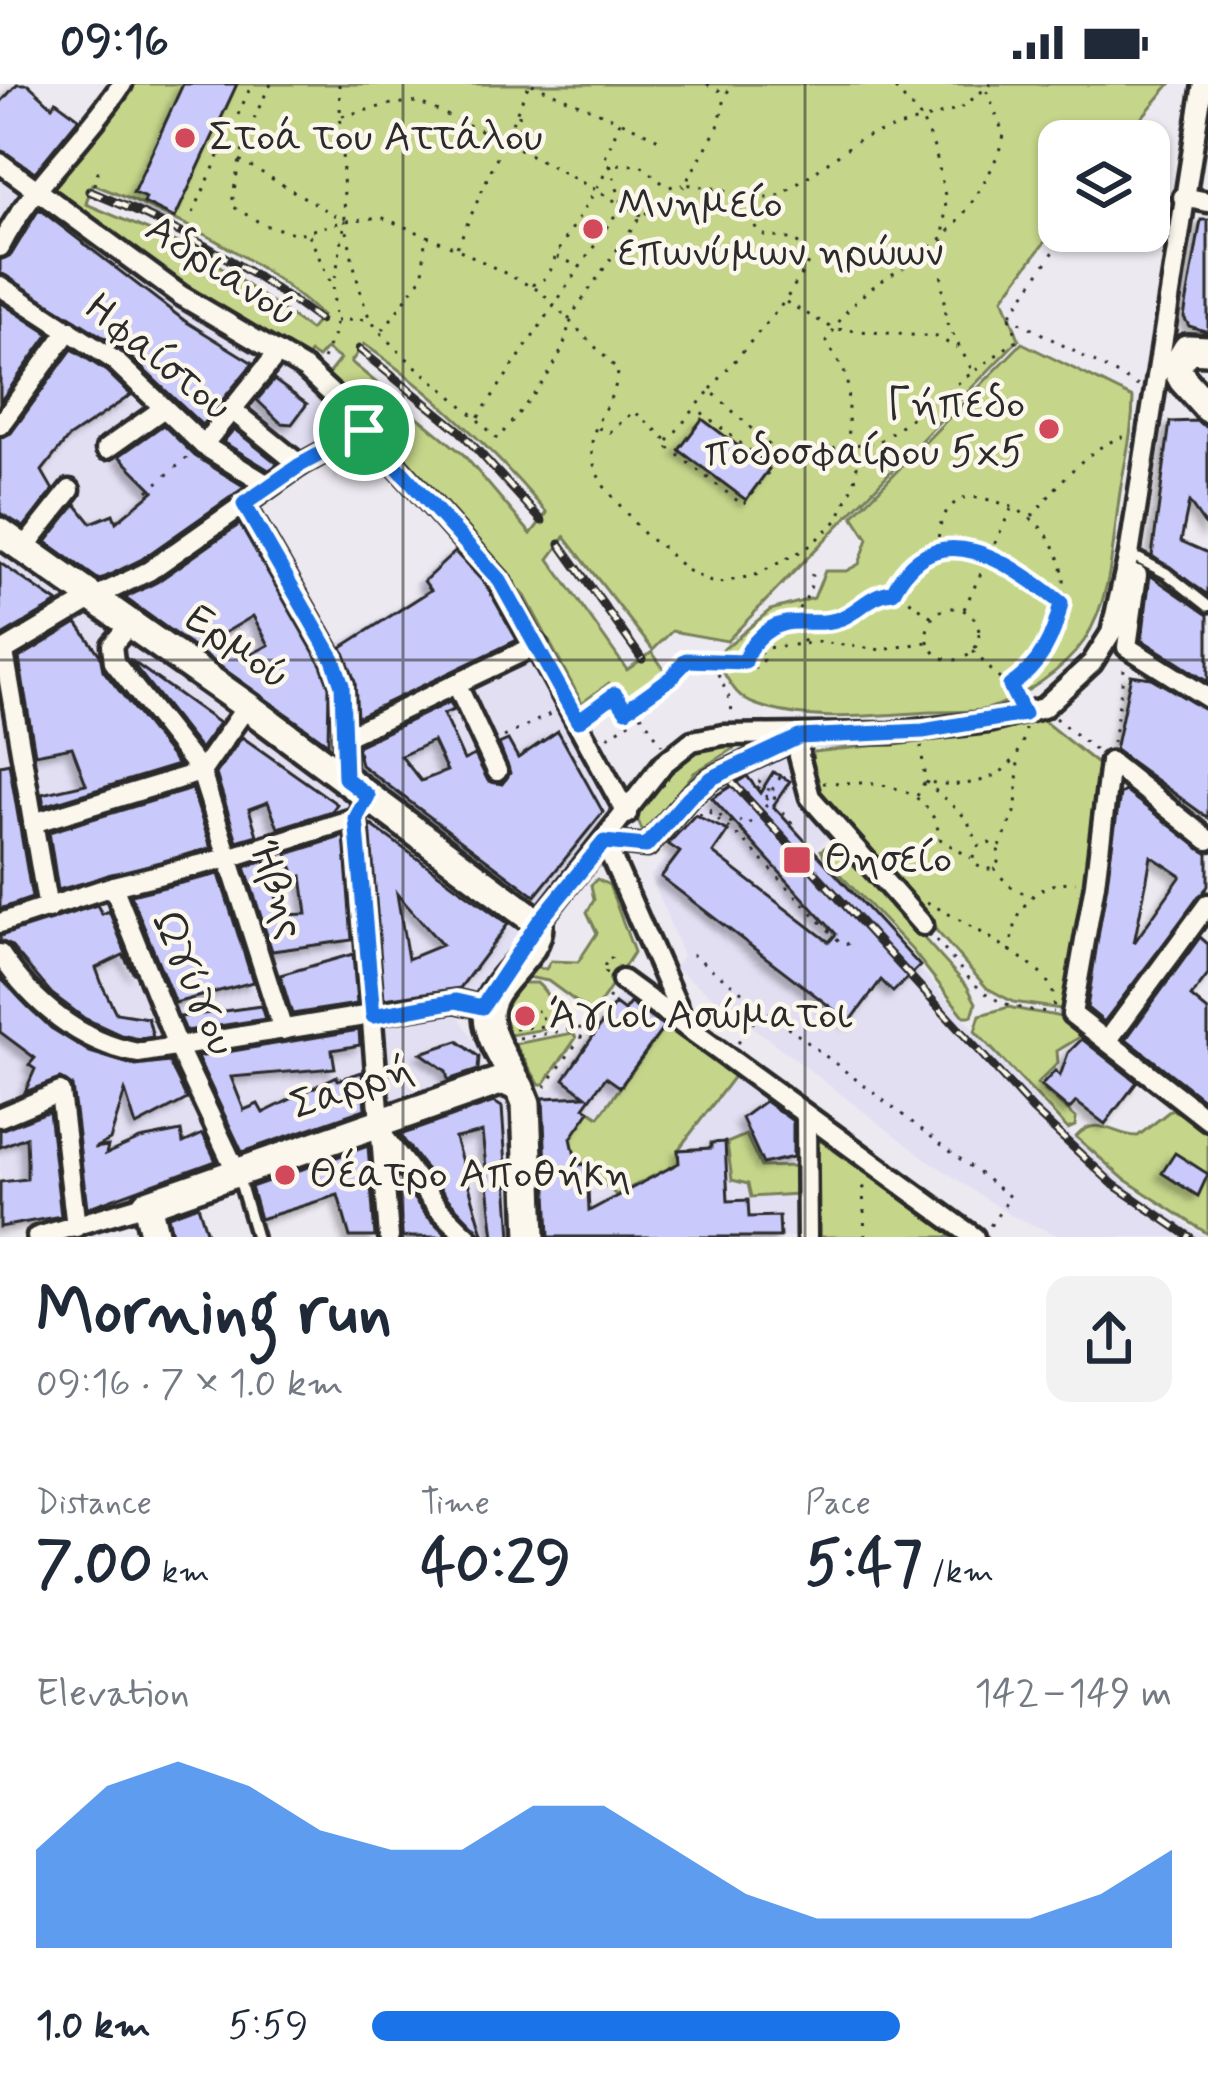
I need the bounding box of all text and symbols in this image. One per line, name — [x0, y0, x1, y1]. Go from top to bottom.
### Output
text: 09:16 — [60, 13, 169, 72]
place label: Στοά του Αττάλου — [209, 111, 543, 166]
map controls — [1038, 120, 1170, 252]
button: layers — [1038, 120, 1170, 252]
marker: Στοά του Αττάλου — [172, 125, 198, 151]
place label: Μνημείο επωνύμων ηρώων — [617, 178, 944, 281]
street label: Αδριανού — [134, 202, 308, 342]
marker: Μνημείο επωνύμων ηρώων — [580, 216, 606, 242]
street label: Ηφαίστου — [72, 282, 242, 434]
place label: Γήπεδο ποδοσφαίρου 5x5 — [704, 378, 1025, 481]
pin — [313, 379, 415, 481]
icon: arrive — [331, 397, 397, 463]
marker: Γήπεδο ποδοσφαίρου 5x5 — [1036, 416, 1062, 442]
street label: Ερμού — [174, 592, 300, 704]
place label: Θησείο — [824, 833, 952, 888]
street label: Ήβης — [234, 834, 318, 946]
marker: Θησείο — [781, 844, 813, 876]
street label: Ωγύγου — [138, 902, 248, 1064]
place label: Άγιοι Ασώματοι — [549, 989, 853, 1044]
marker: Άγιοι Ασώματοι — [512, 1003, 538, 1029]
street label: Σαρρή — [284, 1042, 420, 1134]
place label: Θέατρο Αποθήκη — [309, 1147, 631, 1203]
marker: Θέατρο Αποθήκη — [272, 1162, 298, 1188]
text: Morning run — [36, 1271, 392, 1357]
button: share — [1046, 1276, 1172, 1402]
text: 09:16 · 7 × 1.0 km — [36, 1359, 344, 1410]
text: Distance — [36, 1482, 152, 1526]
text: Time — [421, 1482, 490, 1526]
text: Pace — [805, 1482, 871, 1526]
text: 7.00 — [36, 1526, 153, 1605]
text: 40:29 — [421, 1526, 571, 1605]
text: 5:47 — [805, 1526, 922, 1605]
text: km — [153, 1551, 210, 1595]
text: /km — [922, 1551, 994, 1595]
text: Elevation — [36, 1669, 190, 1720]
text: 142–149 m — [974, 1669, 1172, 1720]
text: 1.0 km — [36, 2001, 151, 2052]
text: 5:59 — [228, 2001, 308, 2052]

